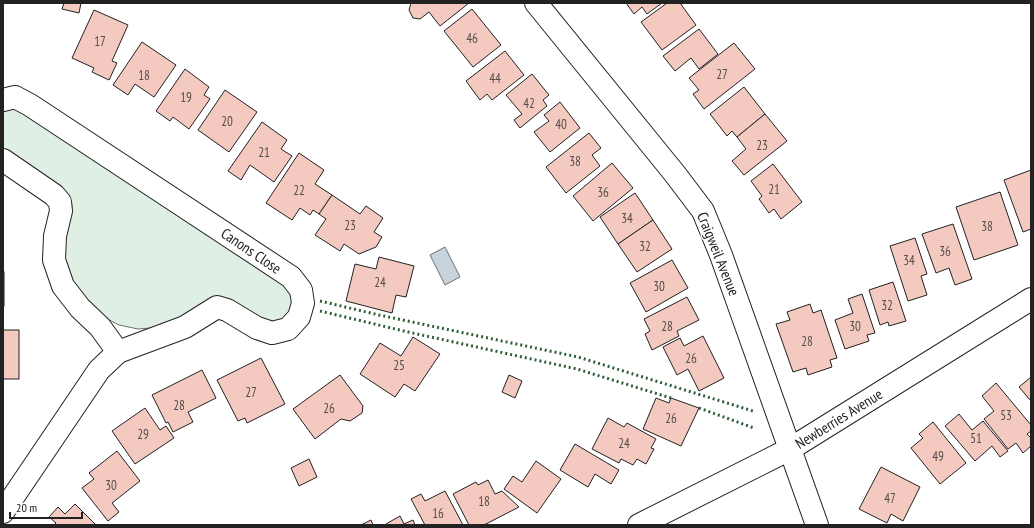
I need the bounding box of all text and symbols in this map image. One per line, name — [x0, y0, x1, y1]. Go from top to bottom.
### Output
house number: 46 — [466, 30, 478, 47]
house number: 17 — [94, 33, 106, 50]
house number: 27 — [716, 66, 728, 83]
house number: 18 — [138, 67, 150, 84]
house number: 44 — [489, 70, 501, 87]
house number: 19 — [180, 89, 192, 106]
house number: 42 — [523, 95, 535, 112]
house number: 20 — [221, 113, 233, 130]
house number: 40 — [555, 116, 567, 133]
house number: 23 — [756, 137, 768, 154]
house number: 21 — [258, 144, 270, 161]
house number: 38 — [569, 153, 581, 170]
house number: 21 — [768, 181, 780, 198]
house number: 22 — [293, 182, 305, 199]
house number: 36 — [597, 184, 609, 201]
street label: Craigweil Avenue — [693, 209, 744, 299]
house number: 34 — [621, 210, 633, 227]
house number: 23 — [344, 217, 356, 234]
house number: 38 — [981, 218, 993, 235]
street label: Canons Close — [217, 224, 285, 278]
house number: 32 — [639, 238, 651, 255]
house number: 36 — [939, 243, 951, 260]
house number: 34 — [903, 252, 915, 269]
house number: 24 — [374, 274, 386, 291]
house number: 30 — [653, 278, 665, 295]
house number: 32 — [881, 297, 893, 314]
house number: 28 — [661, 318, 673, 335]
house number: 30 — [849, 318, 861, 335]
house number: 28 — [801, 333, 813, 350]
house number: 26 — [685, 350, 697, 367]
house number: 25 — [393, 357, 405, 374]
house number: 27 — [245, 384, 257, 401]
street label: Newberries Avenue — [792, 384, 886, 453]
house number: 28 — [173, 397, 185, 414]
house number: 26 — [323, 400, 335, 417]
house number: 53 — [1000, 407, 1012, 424]
house number: 26 — [665, 410, 677, 427]
house number: 29 — [137, 426, 149, 443]
house number: 51 — [970, 430, 982, 447]
house number: 24 — [618, 435, 630, 452]
house number: 49 — [932, 448, 944, 465]
house number: 30 — [105, 477, 117, 494]
house number: 47 — [884, 490, 896, 507]
house number: 18 — [478, 493, 490, 510]
scale bar — [10, 494, 82, 520]
text: 20 m — [16, 500, 37, 515]
house number: 16 — [432, 505, 444, 522]

